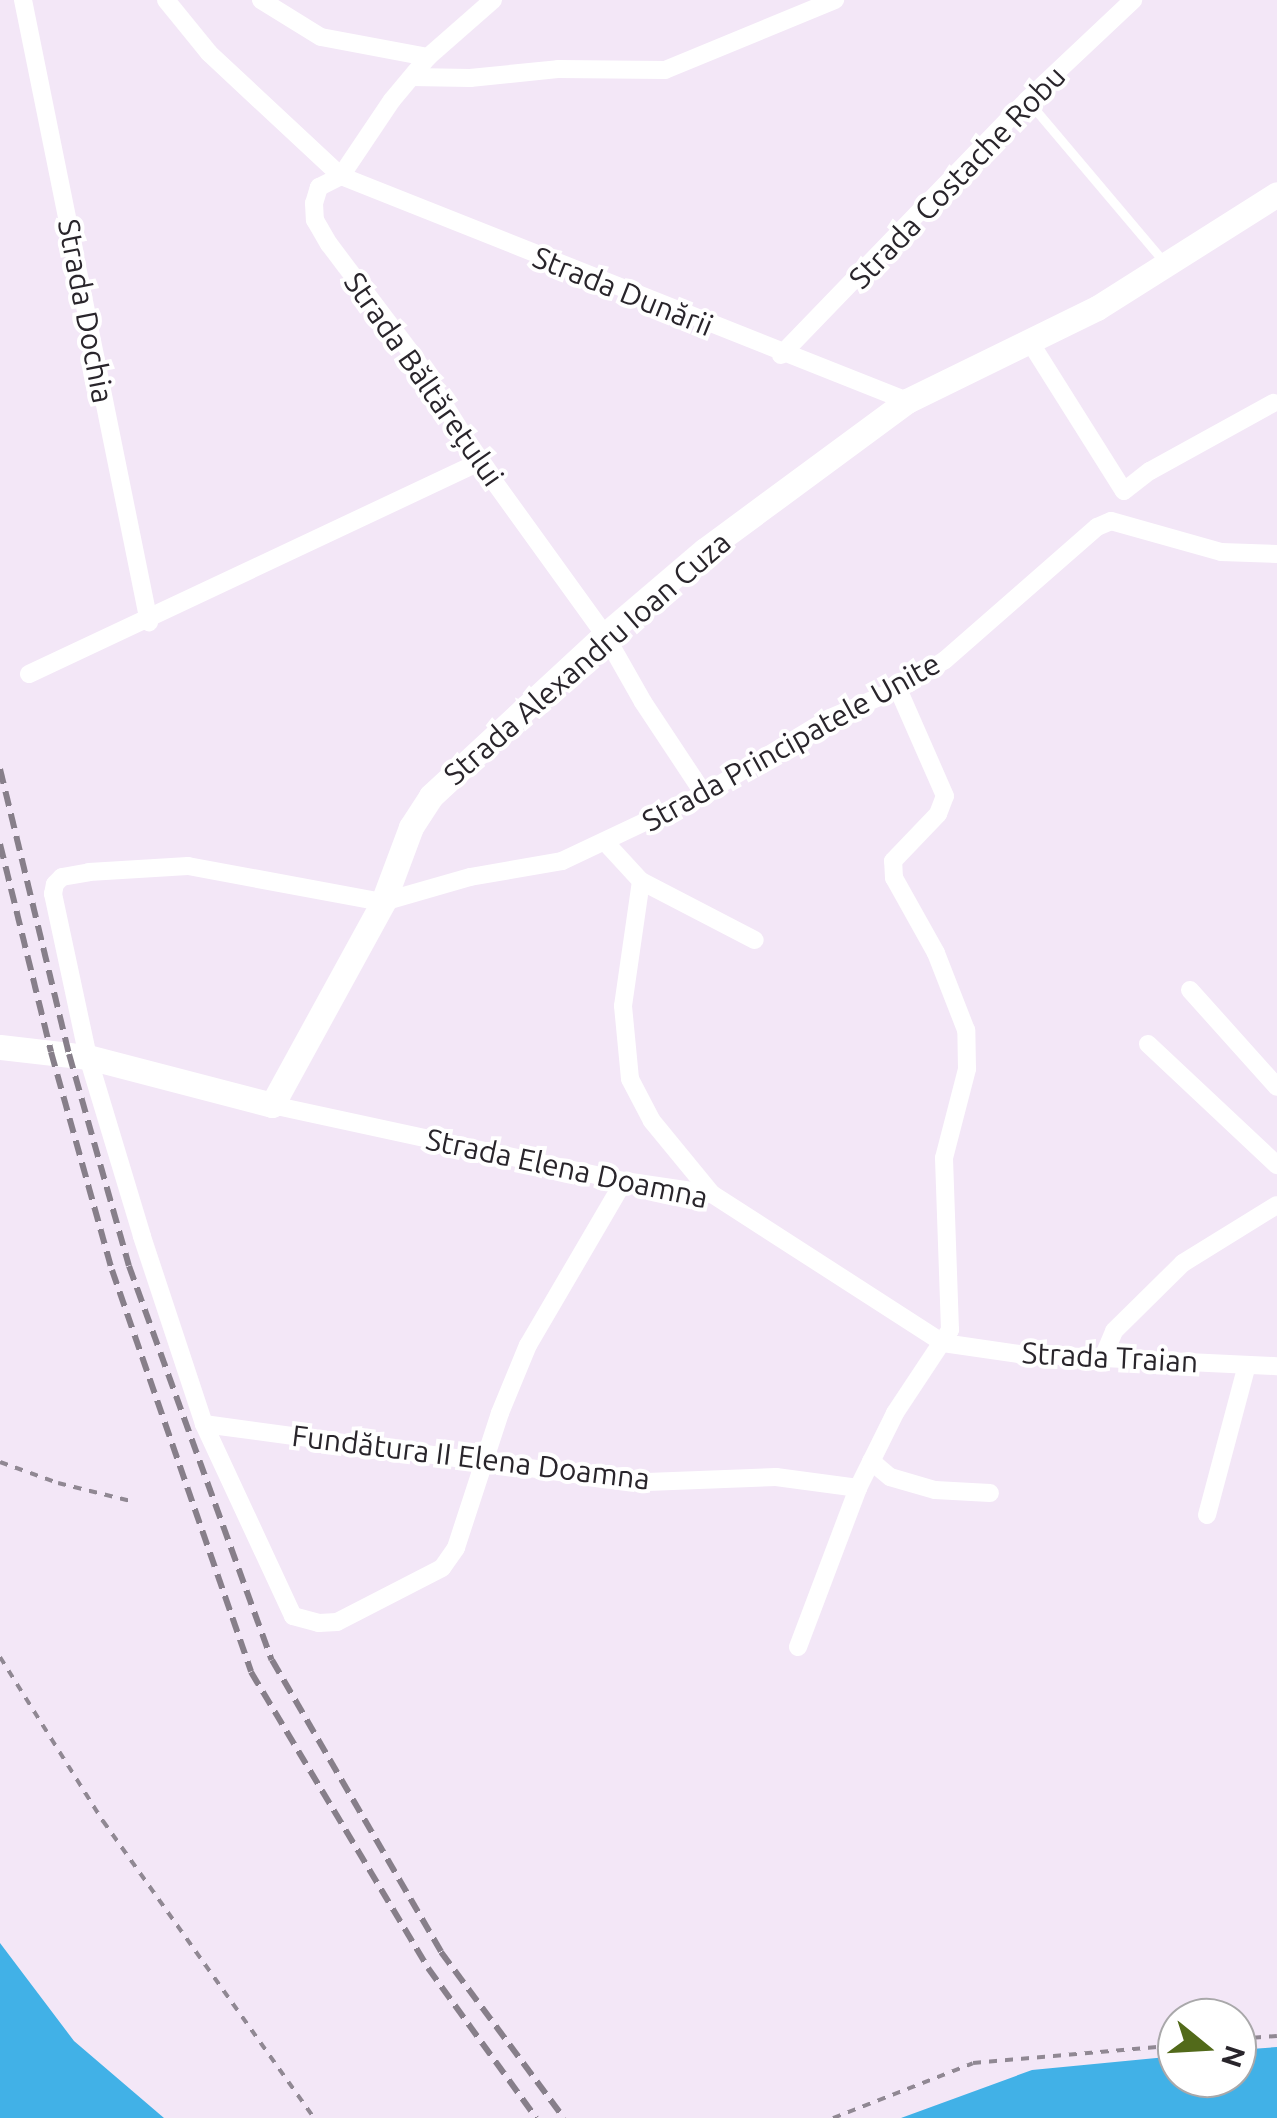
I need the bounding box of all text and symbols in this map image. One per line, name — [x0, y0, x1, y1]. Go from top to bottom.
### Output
street label: Strada Costache Robu — [841, 58, 1073, 296]
street label: Strada Dochia — [51, 216, 121, 406]
street label: Strada Dunării — [528, 239, 718, 343]
street label: Strada Băltărețului — [337, 265, 511, 493]
street label: Strada Alexandru Ioan Cuza — [436, 524, 738, 792]
street label: Strada Principatele Unite — [636, 645, 946, 839]
street label: Strada Elena Doamna — [423, 1121, 711, 1215]
street label: Strada Traian — [1021, 1334, 1199, 1380]
street label: Fundătura II Elena Doamna — [290, 1417, 652, 1497]
north arrow — [1157, 1998, 1257, 2098]
text: N — [1216, 2042, 1252, 2072]

